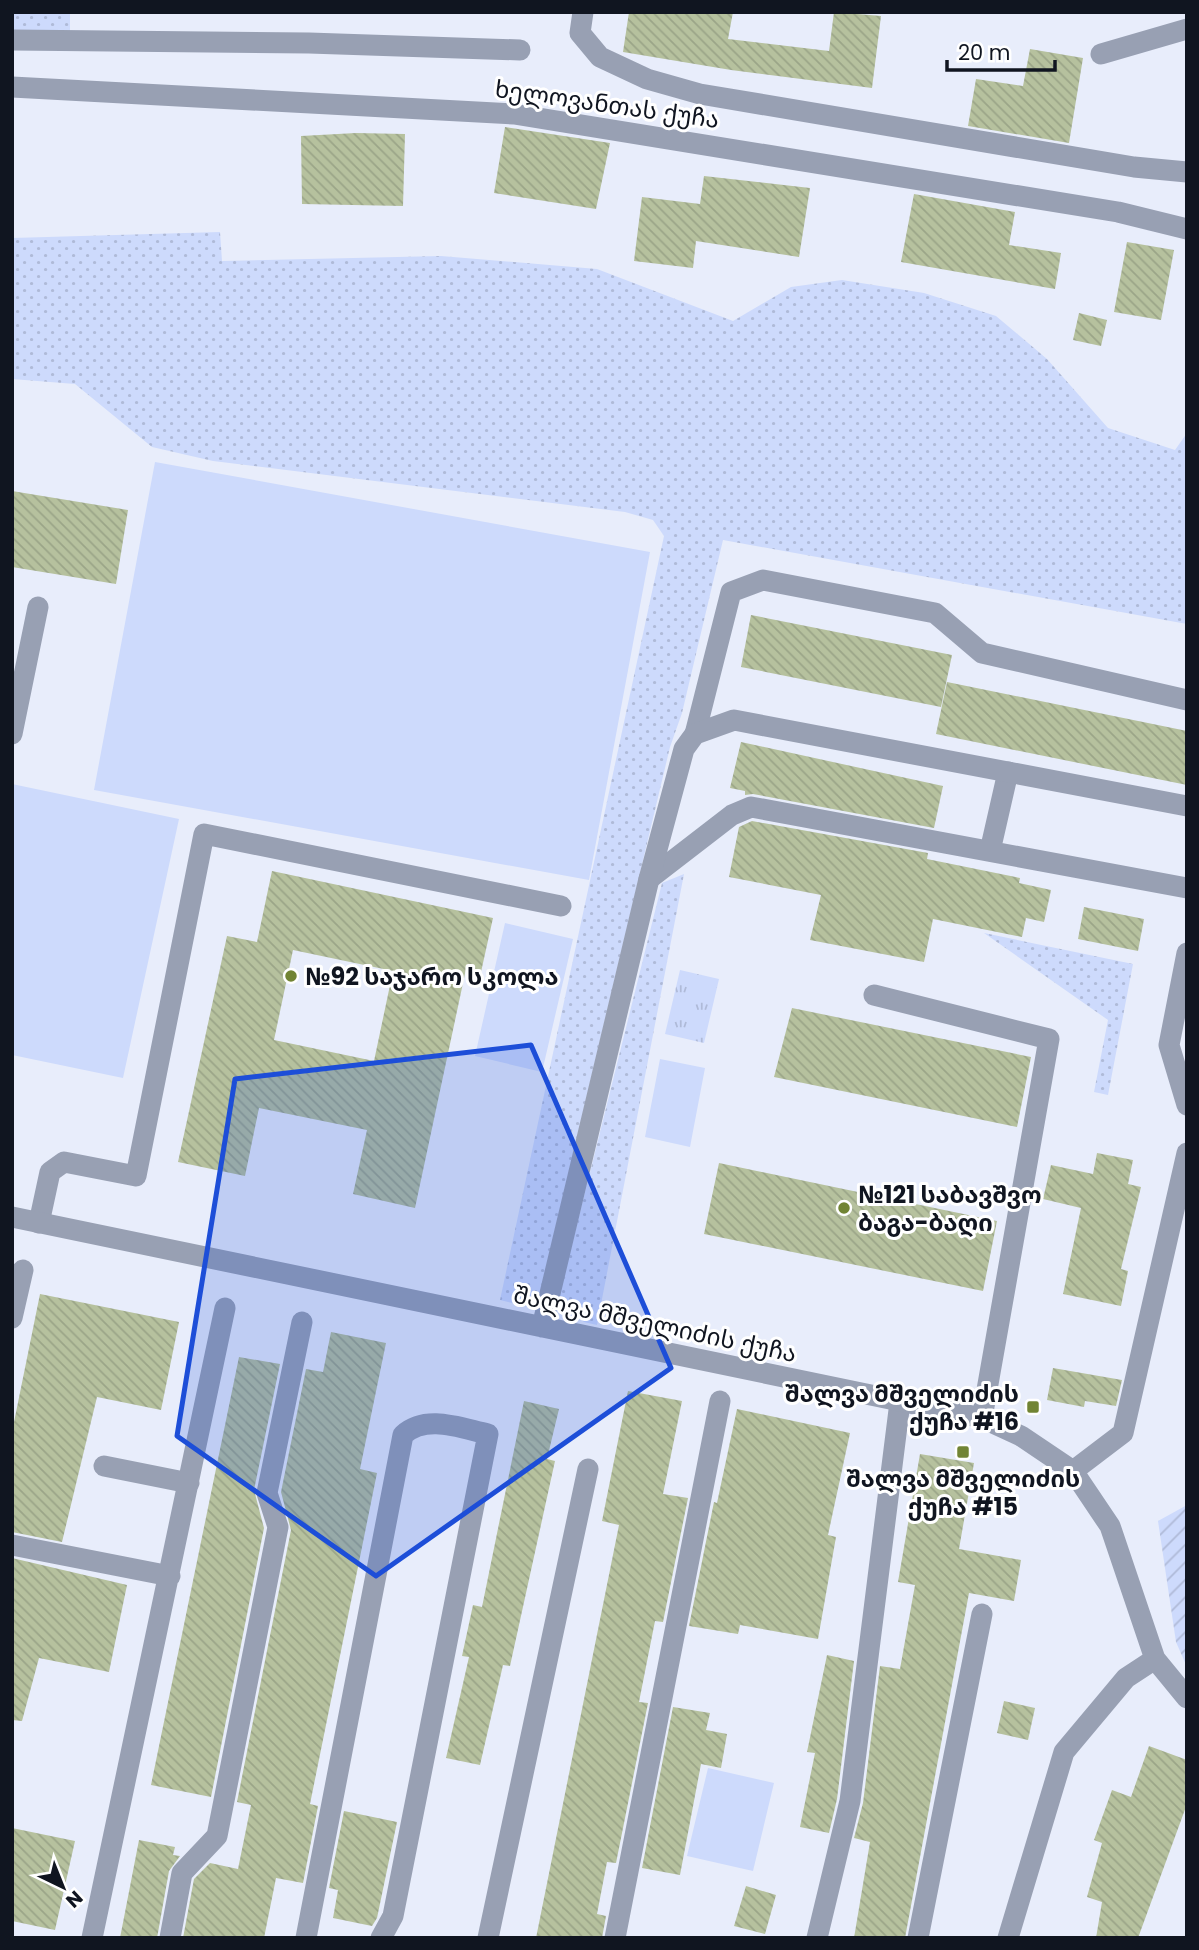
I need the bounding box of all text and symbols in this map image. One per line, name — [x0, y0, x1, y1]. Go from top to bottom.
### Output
scale bar — [947, 28, 1056, 72]
text: 20 m — [958, 38, 1011, 67]
street label: ხელოვანთას ქუჩა — [493, 72, 721, 136]
place label: №92 საჯარო სკოლა — [305, 960, 559, 993]
marker: №92 საჯარო სკოლა — [283, 968, 299, 984]
place label: №121 საბავშვო ბაგა-ბაღი — [858, 1178, 1042, 1239]
marker: №121 საბავშვო ბაგა-ბაღი — [836, 1200, 852, 1216]
street label: შალვა მშველიძის ქუჩა — [510, 1278, 800, 1370]
place label: შალვა მშველიძის ქუჩა #16 — [785, 1377, 1019, 1438]
marker: შალვა მშველიძის ქუჩა #16 — [1025, 1399, 1041, 1415]
marker: შალვა მშველიძის ქუჩა #15 — [955, 1444, 971, 1460]
place label: შალვა მშველიძის ქუჩა #15 — [846, 1462, 1080, 1523]
north arrow — [28, 1852, 98, 1922]
text: N — [60, 1884, 89, 1914]

